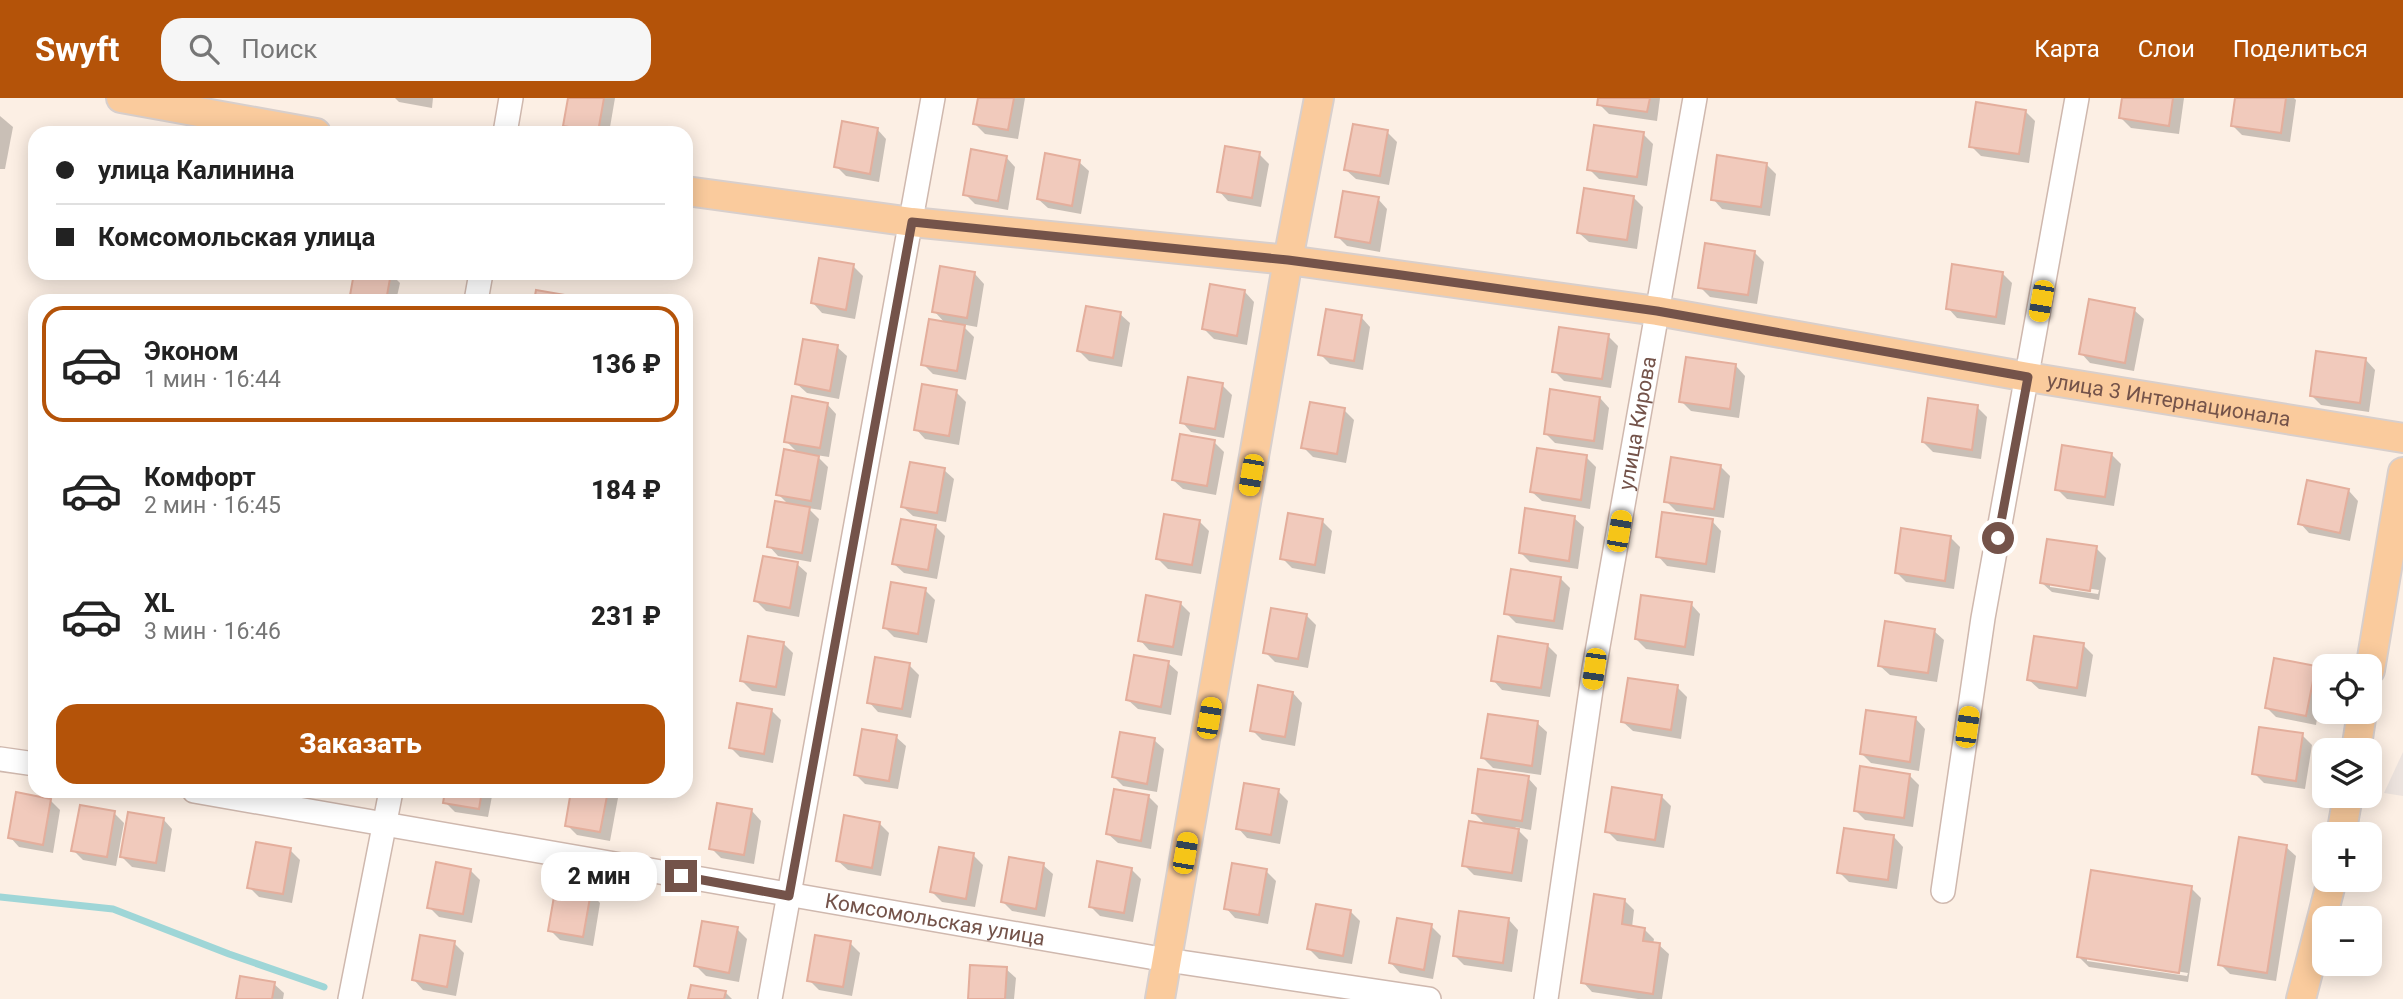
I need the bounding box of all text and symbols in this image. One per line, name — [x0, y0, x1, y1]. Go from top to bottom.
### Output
search box — [161, 18, 651, 81]
text: Swyft — [35, 30, 119, 69]
icon: search — [185, 30, 223, 68]
text: Поиск — [241, 34, 317, 64]
text: Карта — [2034, 35, 2100, 63]
text: Слои — [2138, 35, 2195, 63]
text: Поделиться — [2233, 35, 2368, 63]
text: улица Калинина — [98, 155, 295, 185]
text: Комсомольская улица — [98, 222, 375, 252]
car — [2028, 278, 2055, 324]
icon: car — [60, 333, 123, 396]
text: Эконом — [144, 336, 239, 366]
text: 136 ₽ — [591, 349, 661, 379]
street label: улица Кирова — [1614, 354, 1661, 492]
text: 1 мин · 16:44 — [144, 366, 281, 393]
street label: улица 3 Интернационала — [2045, 368, 2292, 432]
car — [1238, 452, 1265, 498]
icon: car — [60, 459, 123, 522]
text: Комфорт — [144, 462, 256, 492]
text: 184 ₽ — [591, 475, 661, 505]
text: 2 мин · 16:45 — [144, 492, 281, 519]
car — [1606, 508, 1633, 554]
route start — [1982, 522, 2014, 554]
icon: car — [60, 585, 123, 648]
text: XL — [144, 588, 175, 618]
text: 231 ₽ — [591, 601, 661, 631]
text: 3 мин · 16:46 — [144, 618, 281, 645]
car — [1581, 647, 1608, 691]
map controls — [2312, 654, 2382, 976]
button: locate — [2312, 654, 2382, 724]
car — [1196, 695, 1223, 741]
button: Заказать — [56, 704, 665, 784]
car — [1954, 705, 1981, 749]
button: layers — [2312, 738, 2382, 808]
button: + — [2312, 822, 2382, 892]
car — [1172, 830, 1199, 876]
callout: 2 мин — [541, 852, 656, 900]
route end — [665, 860, 697, 892]
text: 2 мин — [568, 863, 630, 890]
street label: Комсомольская улица — [823, 889, 1047, 951]
button: − — [2312, 906, 2382, 976]

